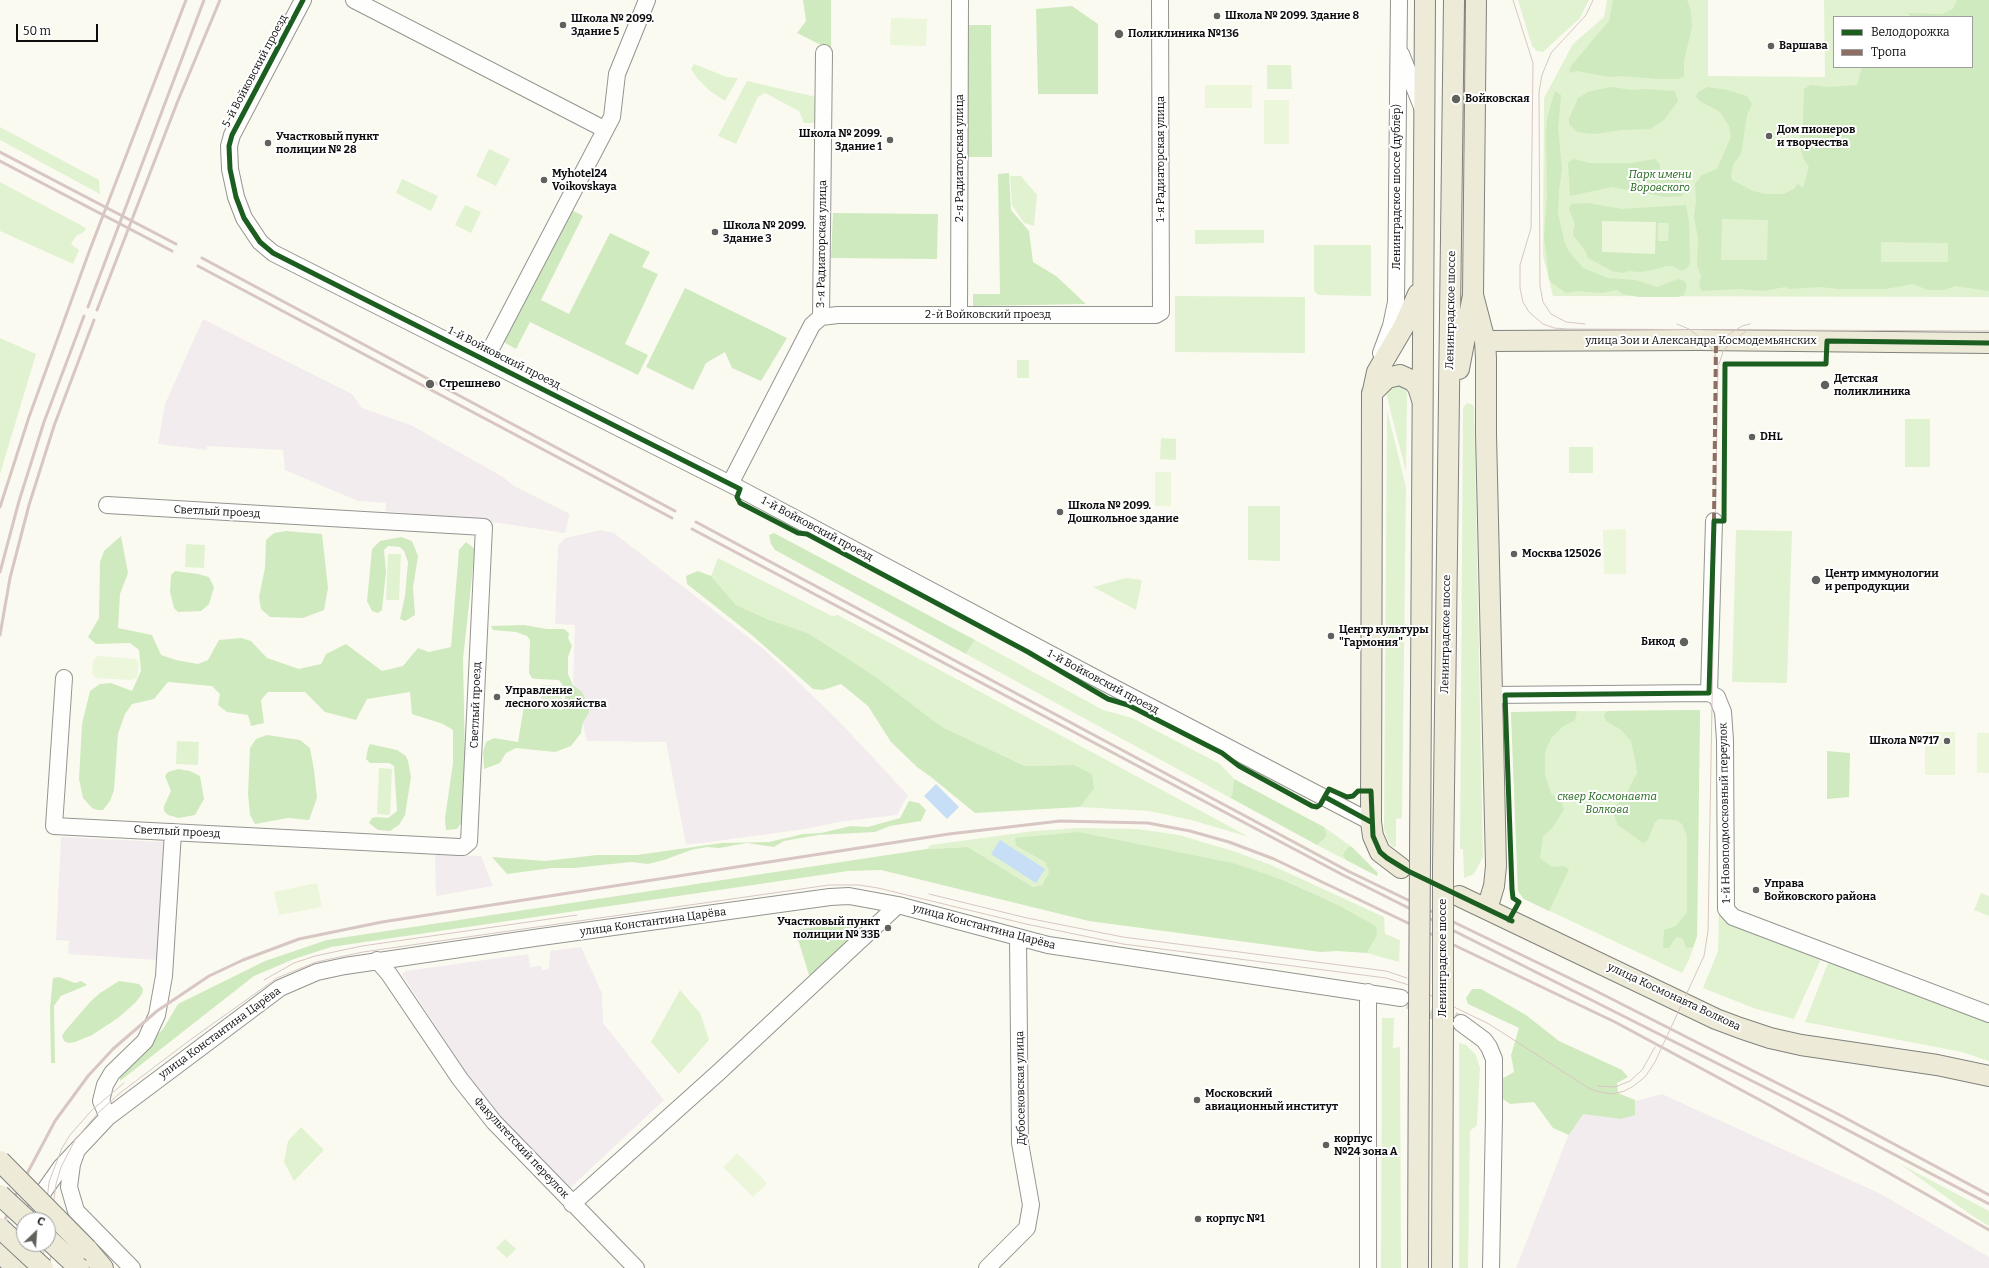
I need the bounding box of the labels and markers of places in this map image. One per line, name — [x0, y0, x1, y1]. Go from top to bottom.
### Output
place label: Школа № 2099. Здание 8 — [1225, 9, 1359, 23]
marker: Школа № 2099. Здание 8 — [1212, 11, 1222, 21]
place label: Школа № 2099. Здание 5 — [571, 12, 654, 38]
marker: Школа № 2099. Здание 5 — [558, 20, 568, 30]
place label: Поликлиника №136 — [1128, 27, 1239, 41]
marker: Поликлиника №136 — [1113, 28, 1125, 40]
place label: Варшава — [1779, 39, 1828, 53]
marker: Варшава — [1766, 41, 1776, 51]
place label: Войковская — [1465, 92, 1530, 106]
marker: Войковская — [1450, 93, 1462, 105]
place label: Дом пионеров и творчества — [1777, 123, 1855, 149]
place label: Школа № 2099. Здание 1 — [799, 127, 882, 153]
place label: Участковый пункт полиции № 28 — [276, 130, 379, 156]
marker: Дом пионеров и творчества — [1764, 131, 1774, 141]
marker: Школа № 2099. Здание 1 — [885, 135, 895, 145]
marker: Участковый пункт полиции № 28 — [263, 138, 273, 148]
place label: Myhotel24 Voikovskaya — [552, 167, 617, 193]
marker: Myhotel24 Voikovskaya — [539, 175, 549, 185]
place label: Школа № 2099. Здание 3 — [723, 219, 806, 245]
marker: Школа № 2099. Здание 3 — [710, 227, 720, 237]
place label: Детская поликлиника — [1834, 372, 1910, 398]
place label: Стрешнево — [439, 377, 501, 391]
marker: Стрешнево — [424, 378, 436, 390]
marker: Детская поликлиника — [1819, 379, 1831, 391]
place label: DHL — [1760, 430, 1783, 444]
marker: DHL — [1747, 432, 1757, 442]
place label: Школа № 2099. Дошкольное здание — [1068, 499, 1179, 525]
marker: Школа № 2099. Дошкольное здание — [1055, 507, 1065, 517]
place label: Москва 125026 — [1522, 547, 1601, 561]
marker: Москва 125026 — [1509, 549, 1519, 559]
place label: Центр иммунологии и репродукции — [1825, 567, 1939, 593]
marker: Центр иммунологии и репродукции — [1810, 574, 1822, 586]
place label: Центр культуры "Гармония" — [1339, 623, 1429, 649]
marker: Центр культуры "Гармония" — [1326, 631, 1336, 641]
place label: Бикод — [1641, 635, 1675, 649]
marker: Бикод — [1678, 636, 1690, 648]
place label: Управление лесного хозяйства — [505, 684, 607, 710]
marker: Управление лесного хозяйства — [492, 692, 502, 702]
place label: Школа №717 — [1869, 734, 1939, 748]
marker: Школа №717 — [1942, 736, 1952, 746]
place label: Управа Войковского района — [1764, 877, 1876, 903]
marker: Управа Войковского района — [1751, 885, 1761, 895]
place label: Участковый пункт полиции № 33Б — [777, 915, 880, 941]
marker: Участковый пункт полиции № 33Б — [883, 923, 893, 933]
place label: Московский авиационный институт — [1205, 1087, 1338, 1113]
marker: Московский авиационный институт — [1192, 1095, 1202, 1105]
place label: корпус №24 зона А — [1334, 1132, 1398, 1158]
marker: корпус №24 зона А — [1321, 1140, 1331, 1150]
place label: корпус №1 — [1206, 1212, 1265, 1226]
marker: корпус №1 — [1193, 1214, 1203, 1224]

